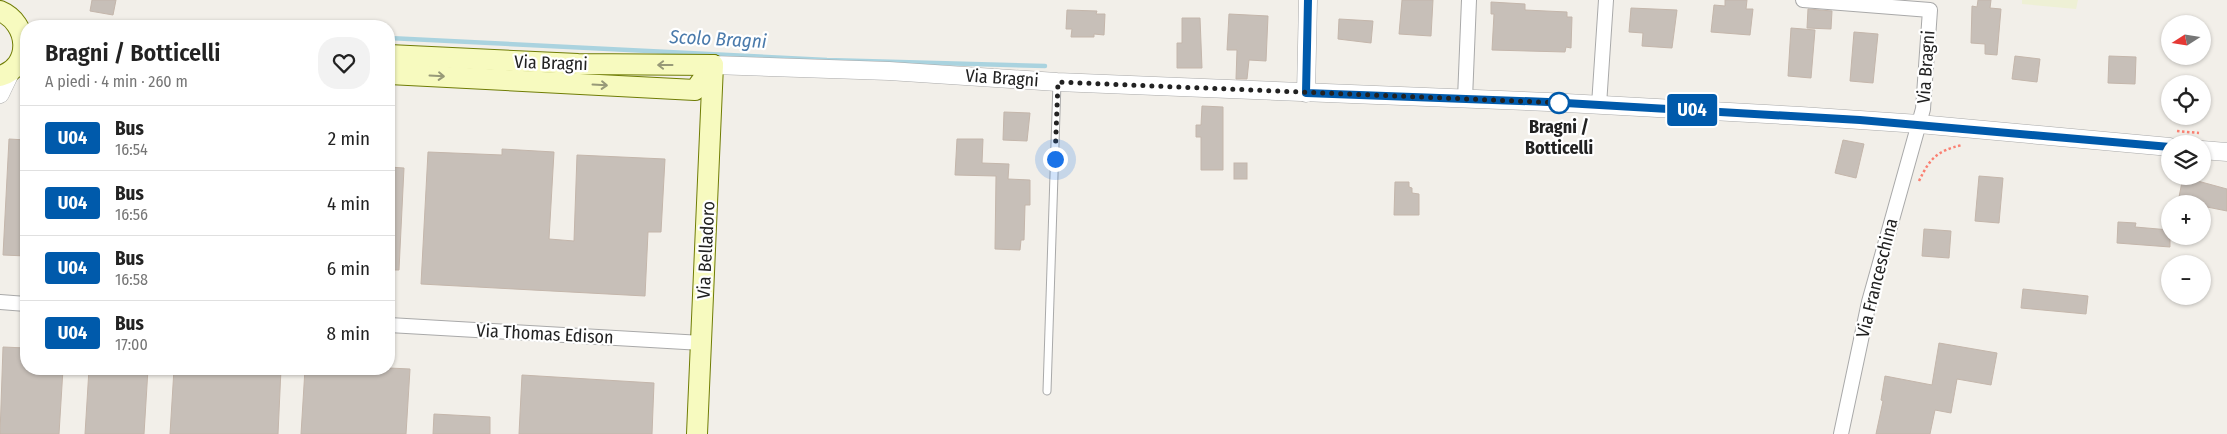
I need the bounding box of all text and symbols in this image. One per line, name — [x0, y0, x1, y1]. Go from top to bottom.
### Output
north arrow — [2161, 15, 2211, 65]
map controls — [2161, 15, 2211, 305]
water label: Scolo Bragni — [668, 25, 767, 53]
street label: Via Bragni — [1912, 30, 1940, 104]
button: heart — [318, 37, 370, 89]
text: Bragni / Botticelli — [45, 39, 220, 67]
street label: Via Bragni — [514, 51, 588, 75]
one-way arrow — [657, 60, 673, 70]
street label: Via Bragni — [965, 64, 1039, 92]
text: A piedi · 4 min · 260 m — [45, 72, 188, 91]
one-way arrow — [429, 72, 445, 81]
button: locate — [2161, 75, 2211, 125]
one-way arrow — [591, 80, 607, 89]
marker: Bragni / Botticelli — [1548, 92, 1570, 114]
line badge: U04 — [1663, 94, 1721, 126]
text: U04 — [1677, 99, 1707, 121]
place label: Bragni / Botticelli — [1525, 116, 1593, 159]
text: Bus — [115, 117, 144, 140]
text: U04 — [58, 127, 87, 149]
text: 2 min — [328, 127, 370, 150]
button: layers — [2161, 135, 2211, 185]
text: 16:54 — [115, 140, 148, 159]
your location — [1043, 147, 1068, 172]
text: Bus — [115, 182, 144, 205]
text: U04 — [58, 192, 87, 214]
text: 4 min — [327, 192, 370, 215]
button: + — [2161, 195, 2211, 245]
street label: Via Belladoro — [692, 200, 720, 300]
text: 16:56 — [115, 205, 148, 224]
street label: Via Franceschina — [1852, 216, 1902, 340]
text: Bus — [115, 247, 144, 270]
button: − — [2161, 255, 2211, 305]
text: U04 — [58, 257, 87, 279]
text: 6 min — [327, 257, 370, 280]
text: 16:58 — [115, 270, 148, 289]
text: Bus — [115, 312, 144, 335]
street label: Via Thomas Edison — [476, 319, 614, 349]
text: U04 — [58, 322, 87, 344]
text: 8 min — [327, 322, 370, 345]
text: 17:00 — [115, 335, 148, 354]

